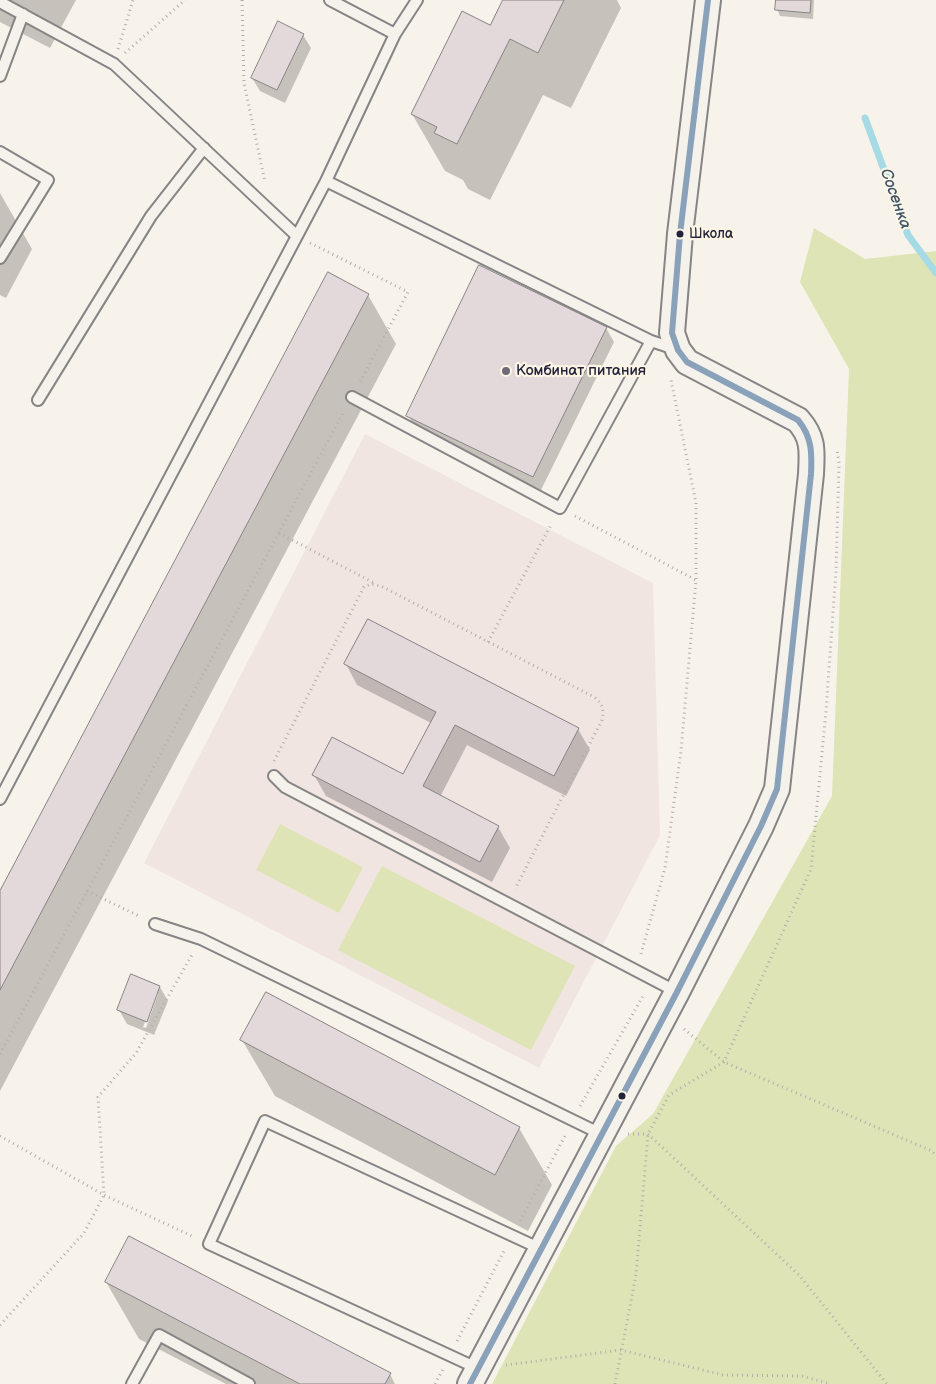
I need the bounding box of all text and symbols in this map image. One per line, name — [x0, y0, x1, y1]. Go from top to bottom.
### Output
water label: Сосенка — [875, 166, 915, 232]
place label: Школа — [689, 226, 733, 242]
marker: Школа — [675, 229, 685, 239]
place label: Комбинат питания — [516, 362, 646, 380]
marker: Комбинат питания — [500, 365, 512, 377]
unlabelled marker — [617, 1091, 627, 1101]

